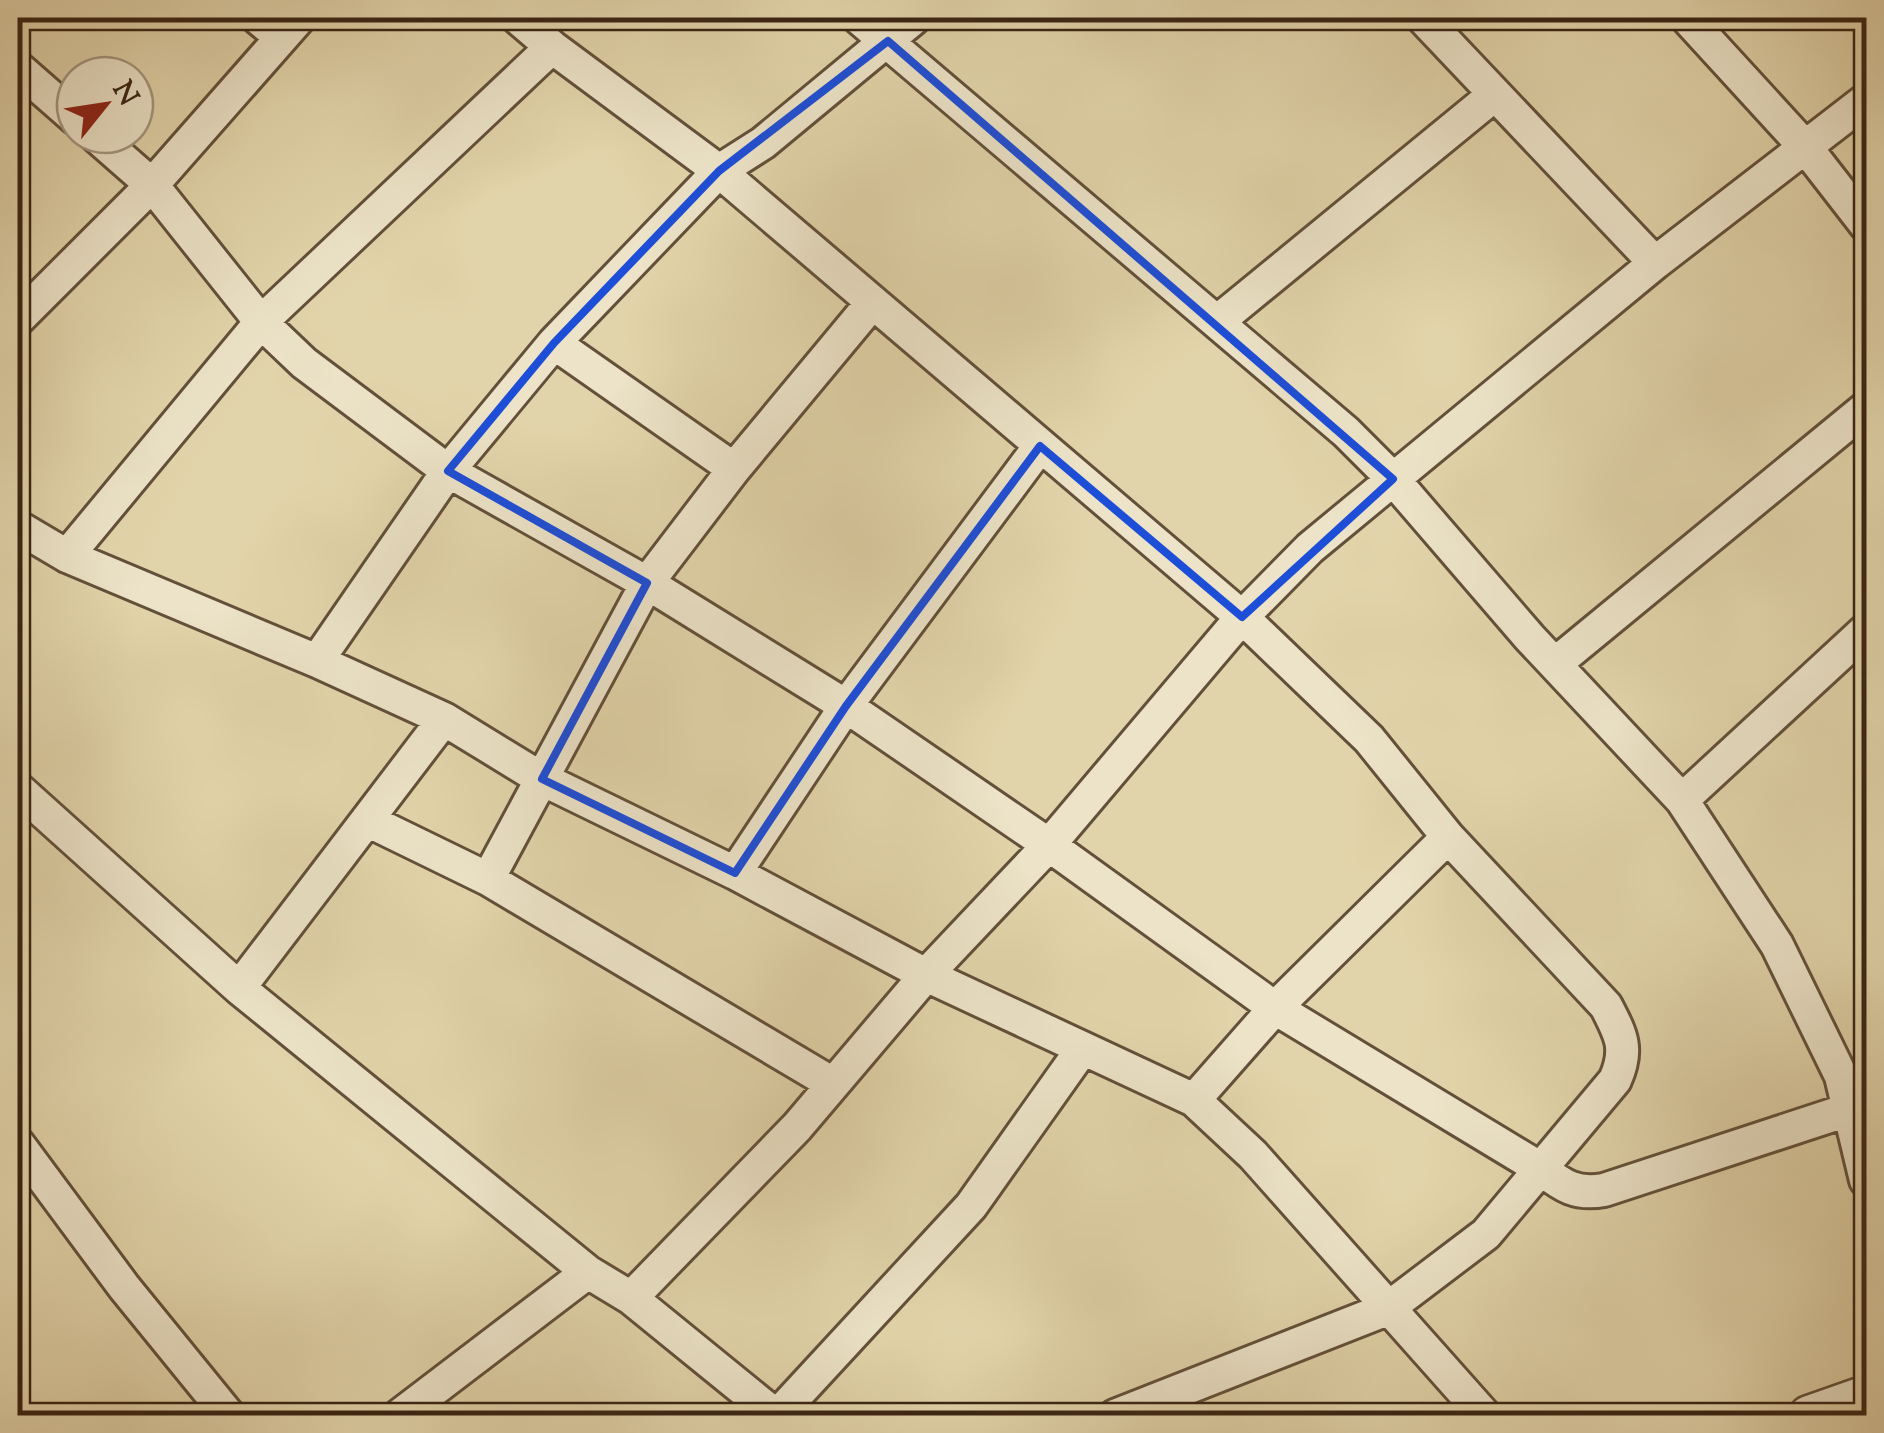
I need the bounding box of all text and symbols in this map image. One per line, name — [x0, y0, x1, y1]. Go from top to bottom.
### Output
north arrow — [55, 55, 155, 155]
text: N — [101, 74, 147, 114]

